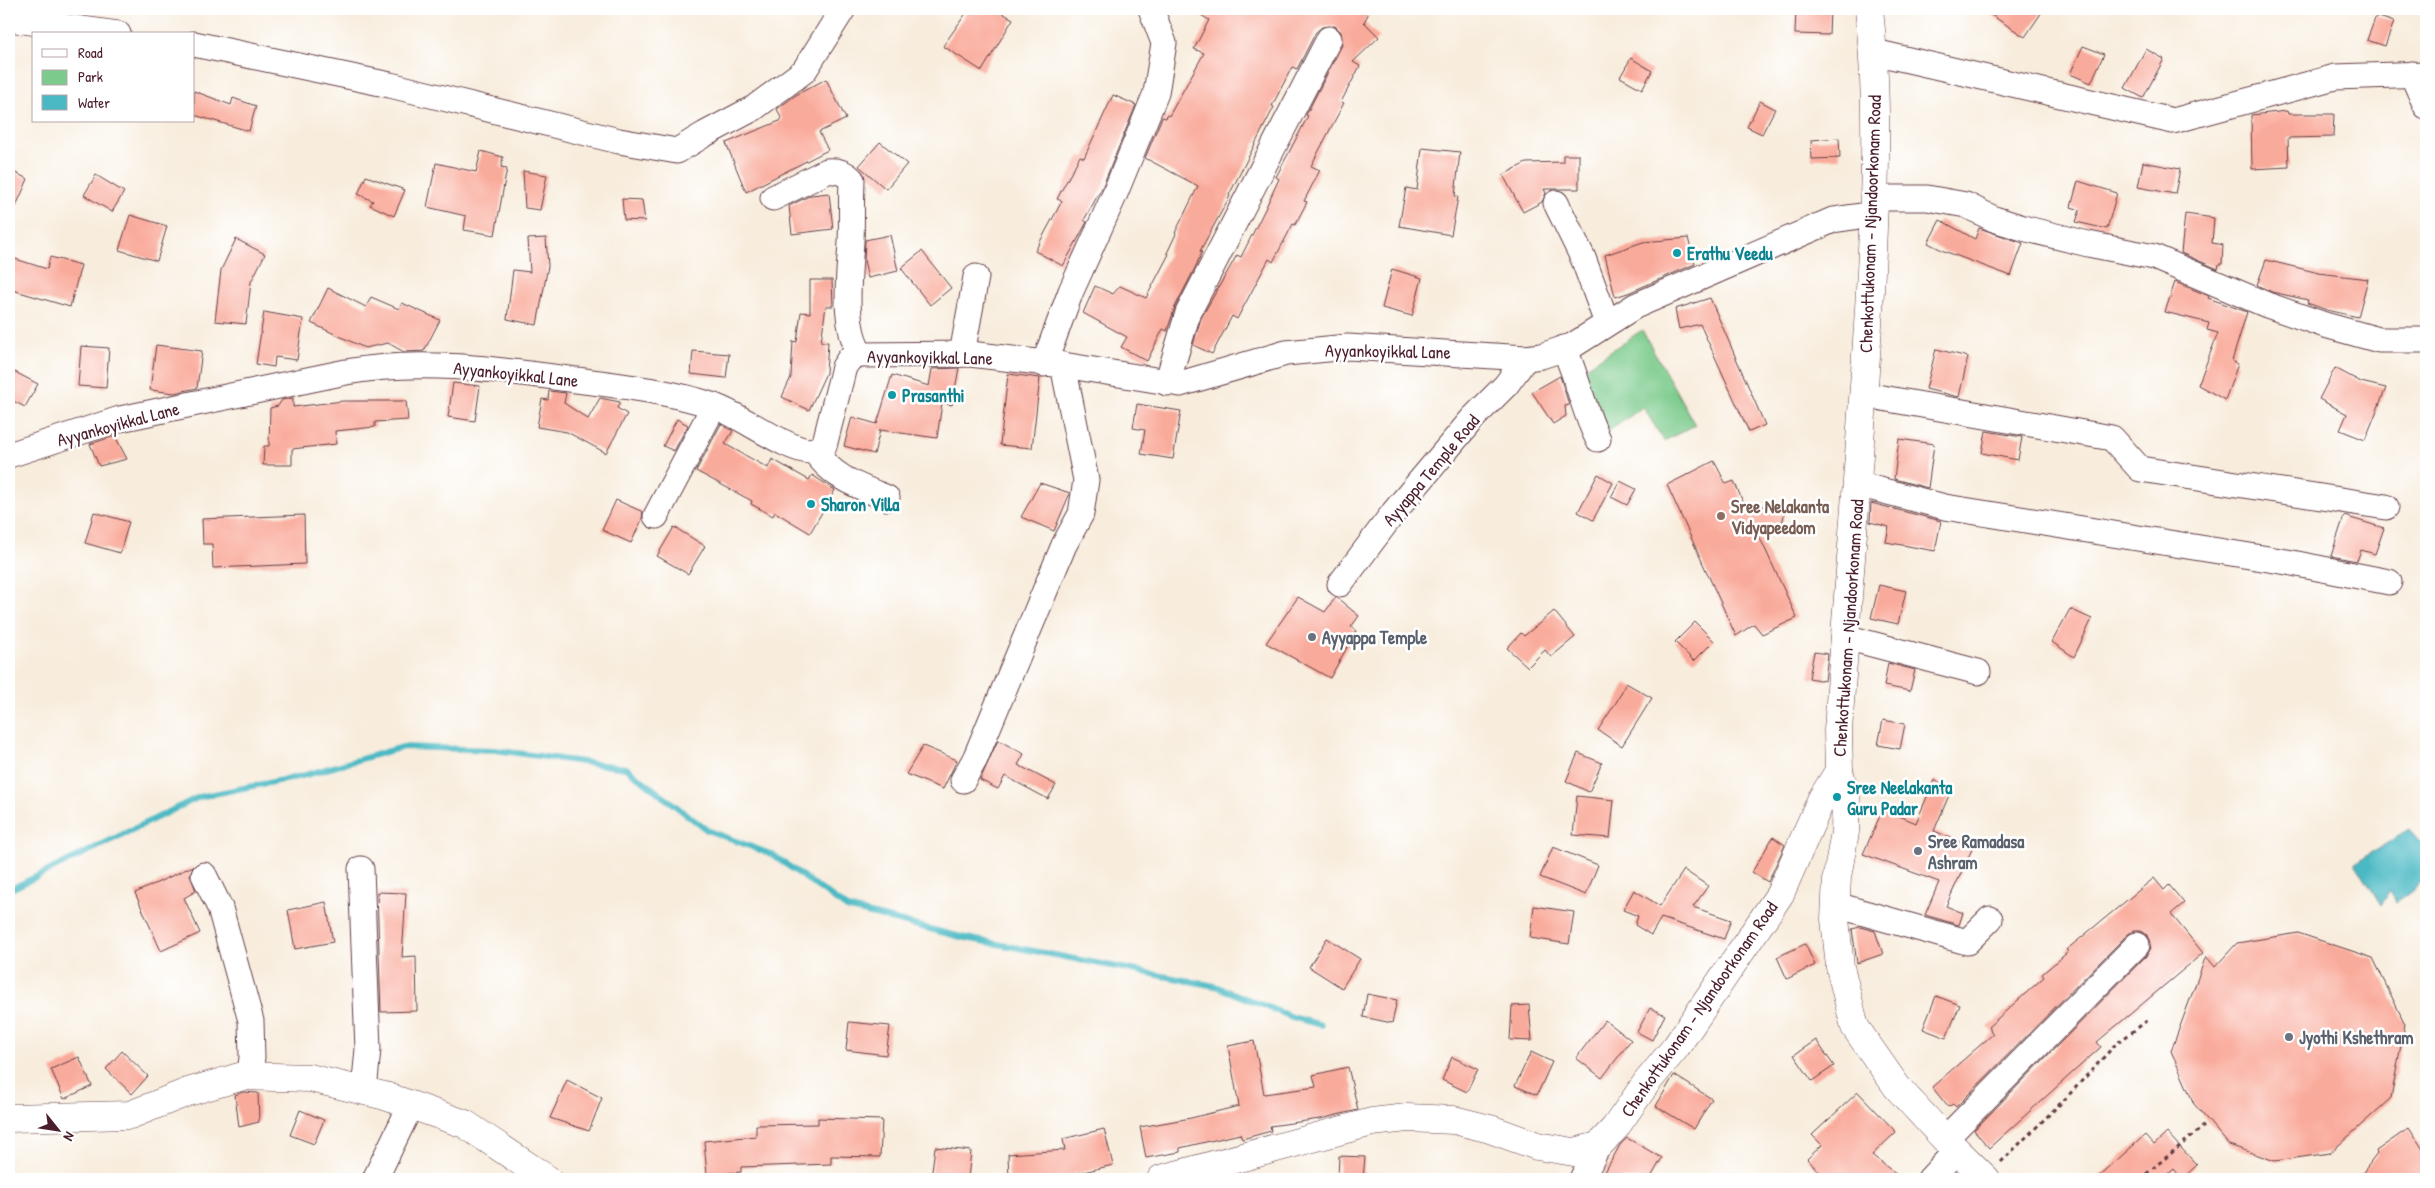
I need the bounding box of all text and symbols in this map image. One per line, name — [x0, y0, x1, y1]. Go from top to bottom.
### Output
legend — [32, 32, 195, 122]
text: Road — [78, 42, 103, 63]
text: Park — [78, 66, 103, 87]
text: Water — [78, 92, 110, 113]
street label: Chenkottukonam - Njandoorkonam Road — [1853, 95, 1887, 353]
place label: Erathu Veedu — [1687, 241, 1773, 266]
marker: Erathu Veedu — [1671, 247, 1683, 259]
street label: Ayyankoyikkal Lane — [1325, 337, 1451, 365]
street label: Ayyankoyikkal Lane — [867, 343, 993, 371]
street label: Ayyankoyikkal Lane — [452, 355, 580, 393]
place label: Prasanthi — [902, 383, 965, 408]
marker: Prasanthi — [886, 389, 898, 401]
street label: Ayyankoyikkal Lane — [54, 396, 182, 452]
street label: Ayyappa Temple Road — [1377, 409, 1485, 531]
place label: Sharon Villa — [821, 492, 900, 517]
place label: Sree Nelakanta Vidyapeedom — [1731, 494, 1830, 541]
marker: Sharon Villa — [805, 498, 817, 510]
street label: Chenkottukonam - Njandoorkonam Road — [1827, 498, 1869, 758]
marker: Sree Nelakanta Vidyapeedom — [1715, 510, 1727, 522]
place label: Ayyappa Temple — [1322, 625, 1428, 651]
marker: Ayyappa Temple — [1306, 631, 1318, 643]
place label: Sree Neelakanta Guru Padar — [1847, 775, 1953, 821]
marker: Sree Neelakanta Guru Padar — [1831, 791, 1843, 803]
place label: Sree Ramadasa Ashram — [1928, 829, 2025, 875]
marker: Sree Ramadasa Ashram — [1912, 845, 1924, 857]
street label: Chenkottukonam - Njandoorkonam Road — [1615, 896, 1783, 1122]
place label: Jyothi Kshethram — [2299, 1025, 2414, 1051]
marker: Jyothi Kshethram — [2283, 1031, 2295, 1043]
north arrow — [32, 1106, 82, 1156]
text: N — [59, 1129, 80, 1145]

